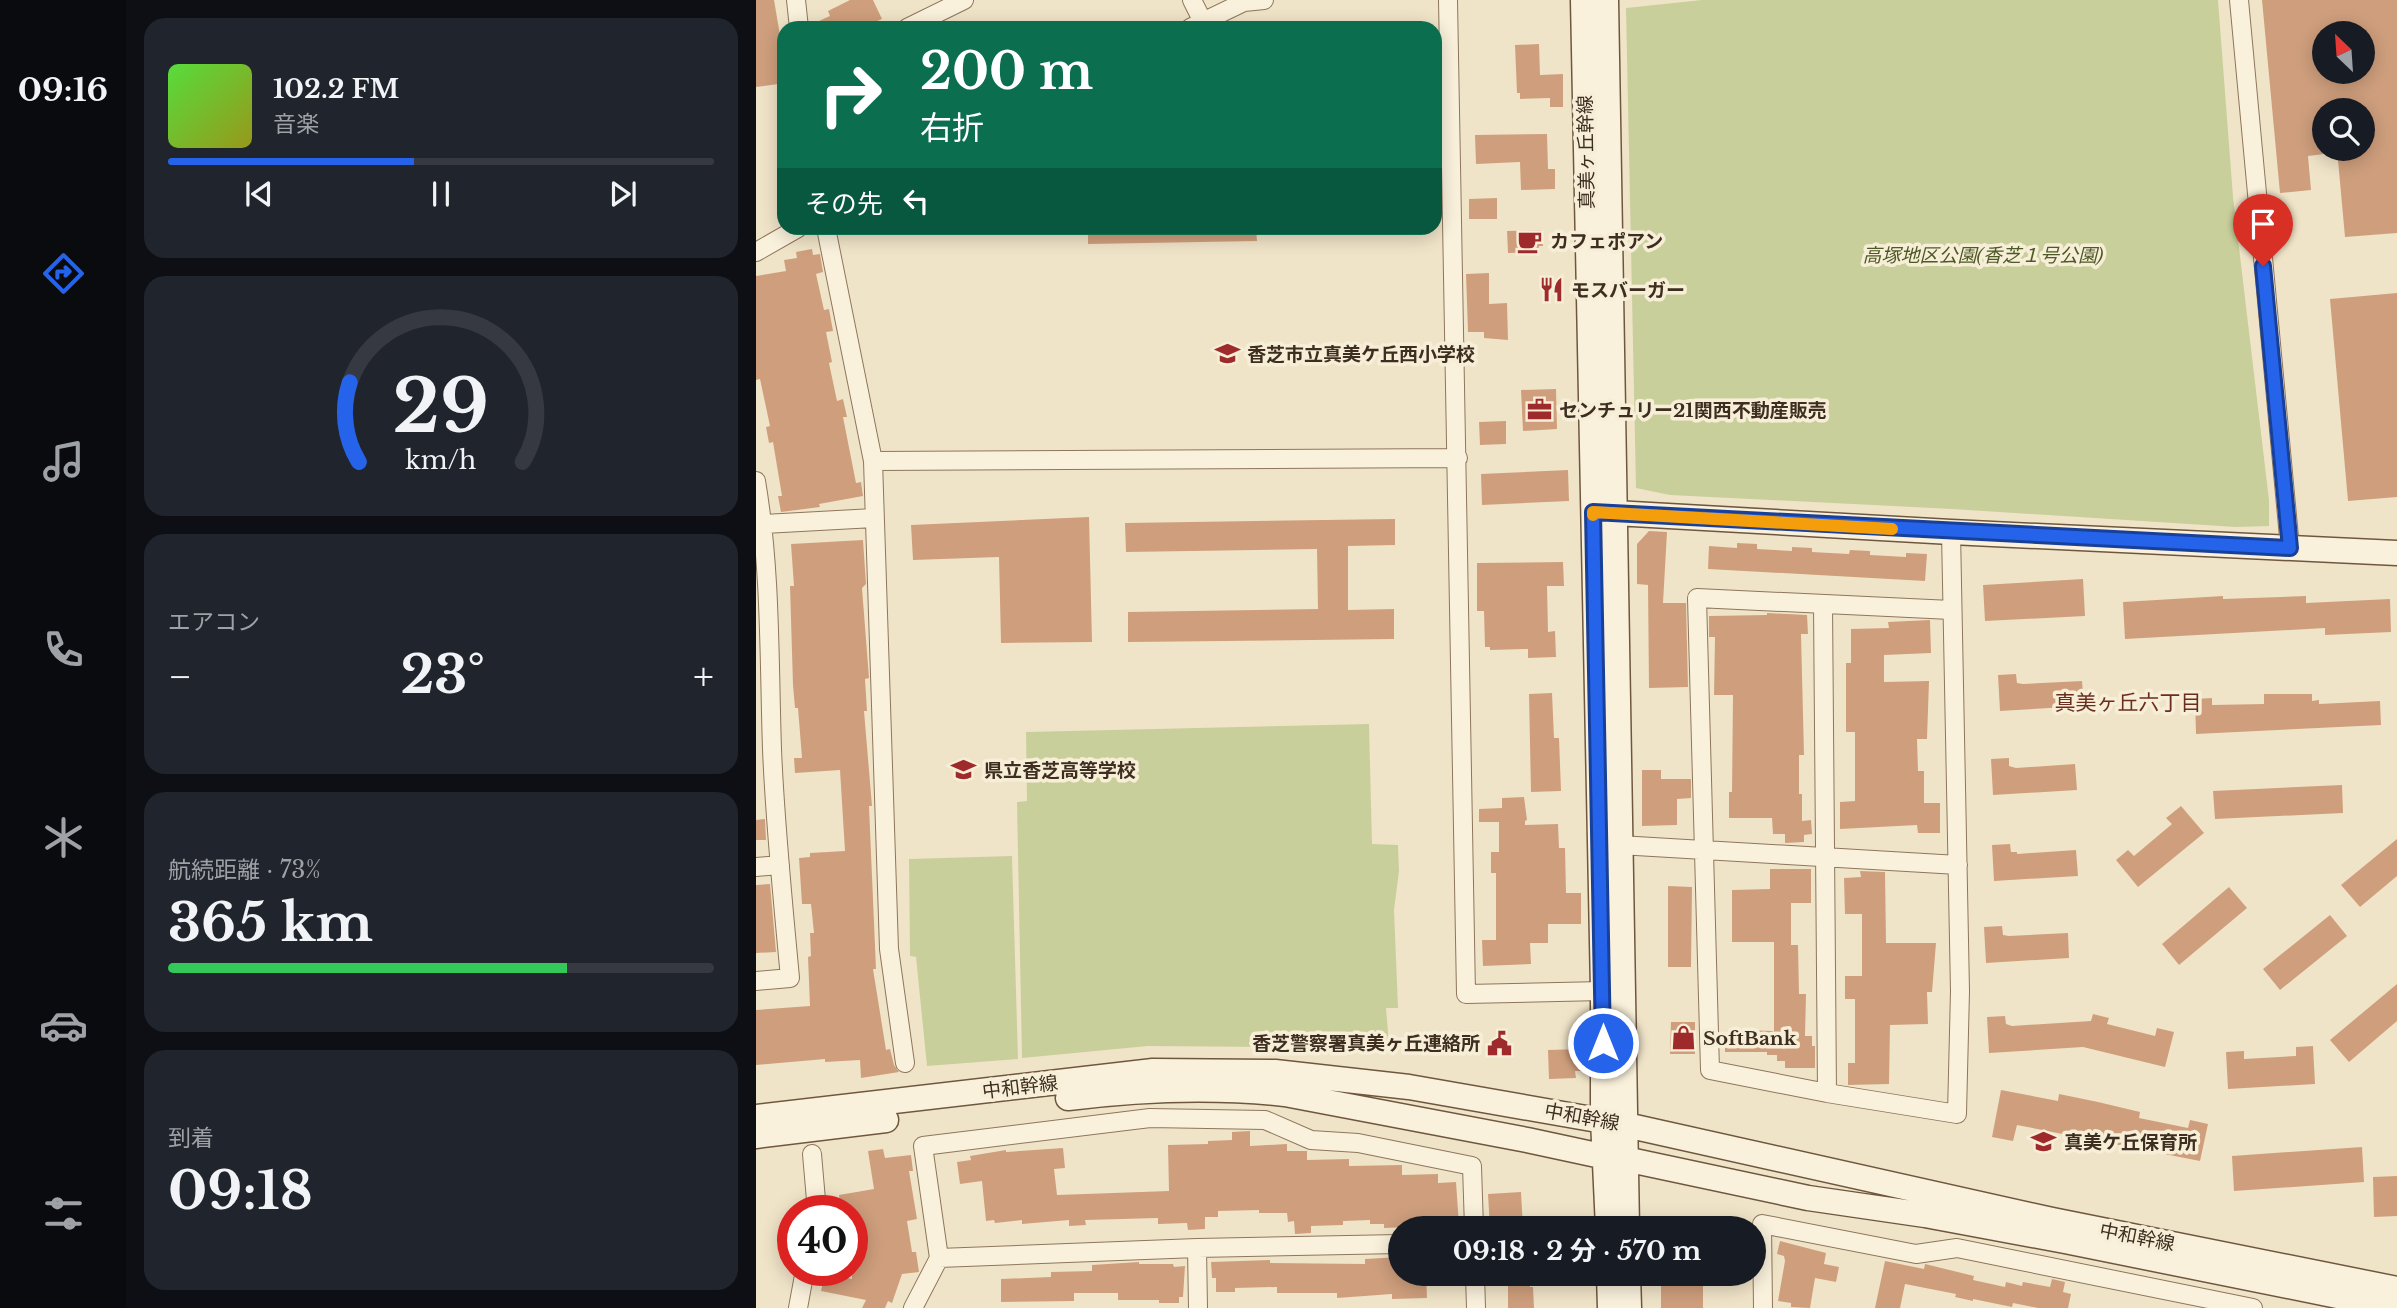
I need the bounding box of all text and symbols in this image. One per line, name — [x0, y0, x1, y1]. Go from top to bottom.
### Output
north arrow — [2312, 21, 2375, 84]
map controls — [2312, 21, 2375, 161]
text: 200 m — [920, 41, 1093, 102]
icon: right — [805, 49, 896, 140]
text: 09:16 — [18, 70, 108, 110]
text: 102.2 FM — [273, 73, 399, 105]
street label: 真美ヶ丘幹線 — [1574, 95, 1598, 209]
button: search — [2312, 98, 2375, 161]
text: 右折 — [920, 108, 984, 148]
text: 音楽 — [273, 110, 319, 138]
icon: previous — [240, 175, 278, 213]
icon: pause — [422, 175, 460, 213]
icon: next — [604, 175, 642, 213]
icon: left — [897, 182, 935, 220]
text: その先 — [805, 188, 883, 220]
pin — [2233, 194, 2293, 266]
icon: arrive — [2244, 205, 2282, 243]
cafe icon: カフェポアン — [1516, 227, 1544, 255]
place label: カフェポアン — [1550, 230, 1663, 253]
park label: 高塚地区公園(香芝１号公園) — [1863, 244, 2103, 267]
icon: directions — [39, 249, 88, 298]
restaurant icon: モスバーガー — [1537, 276, 1565, 304]
place label: モスバーガー — [1571, 279, 1685, 302]
school or university icon: 香芝市立真美ケ丘西小学校 — [1213, 340, 1241, 368]
place label: 香芝市立真美ケ丘西小学校 — [1247, 343, 1475, 366]
text: 29 — [393, 361, 489, 452]
office icon: センチュリー21関西不動産販売 — [1525, 396, 1553, 424]
place label: センチュリー21関西不動産販売 — [1559, 399, 1827, 422]
icon: music — [39, 437, 88, 486]
text: km/h — [406, 445, 476, 476]
text: エアコン — [168, 608, 260, 636]
icon: phone — [39, 625, 88, 674]
text: 23° — [400, 643, 485, 707]
text: − — [168, 653, 192, 700]
text: + — [693, 653, 714, 700]
district label: 真美ヶ丘六丁目 — [2055, 690, 2202, 716]
school or university icon: 県立香芝高等学校 — [950, 756, 978, 784]
place label: 県立香芝高等学校 — [984, 759, 1136, 782]
icon: climate — [39, 813, 88, 862]
text: 航続距離 · 73% — [168, 856, 321, 884]
text: 365 km — [168, 891, 373, 955]
icon: car — [39, 1001, 88, 1050]
position arrow — [1566, 1006, 1640, 1080]
shop icon: SoftBank — [1669, 1024, 1697, 1052]
place label: SoftBank — [1703, 1027, 1797, 1050]
public building icon: 香芝警察署真美ヶ丘連絡所 — [1486, 1029, 1514, 1057]
place label: 香芝警察署真美ヶ丘連絡所 — [1252, 1032, 1480, 1055]
street label: 中和幹線 — [981, 1071, 1059, 1103]
street label: 中和幹線 — [1543, 1099, 1621, 1135]
text: 到着 — [168, 1124, 214, 1152]
school or university icon: 真美ケ丘保育所 — [2030, 1128, 2058, 1156]
place label: 真美ケ丘保育所 — [2064, 1131, 2197, 1154]
text: 09:18 — [168, 1159, 313, 1223]
icon: filters — [39, 1189, 88, 1238]
speed limit sign: 40 — [777, 1195, 868, 1286]
street label: 中和幹線 — [2097, 1218, 2177, 1256]
text: 09:18 · 2 分 · 570 m — [1453, 1235, 1701, 1267]

